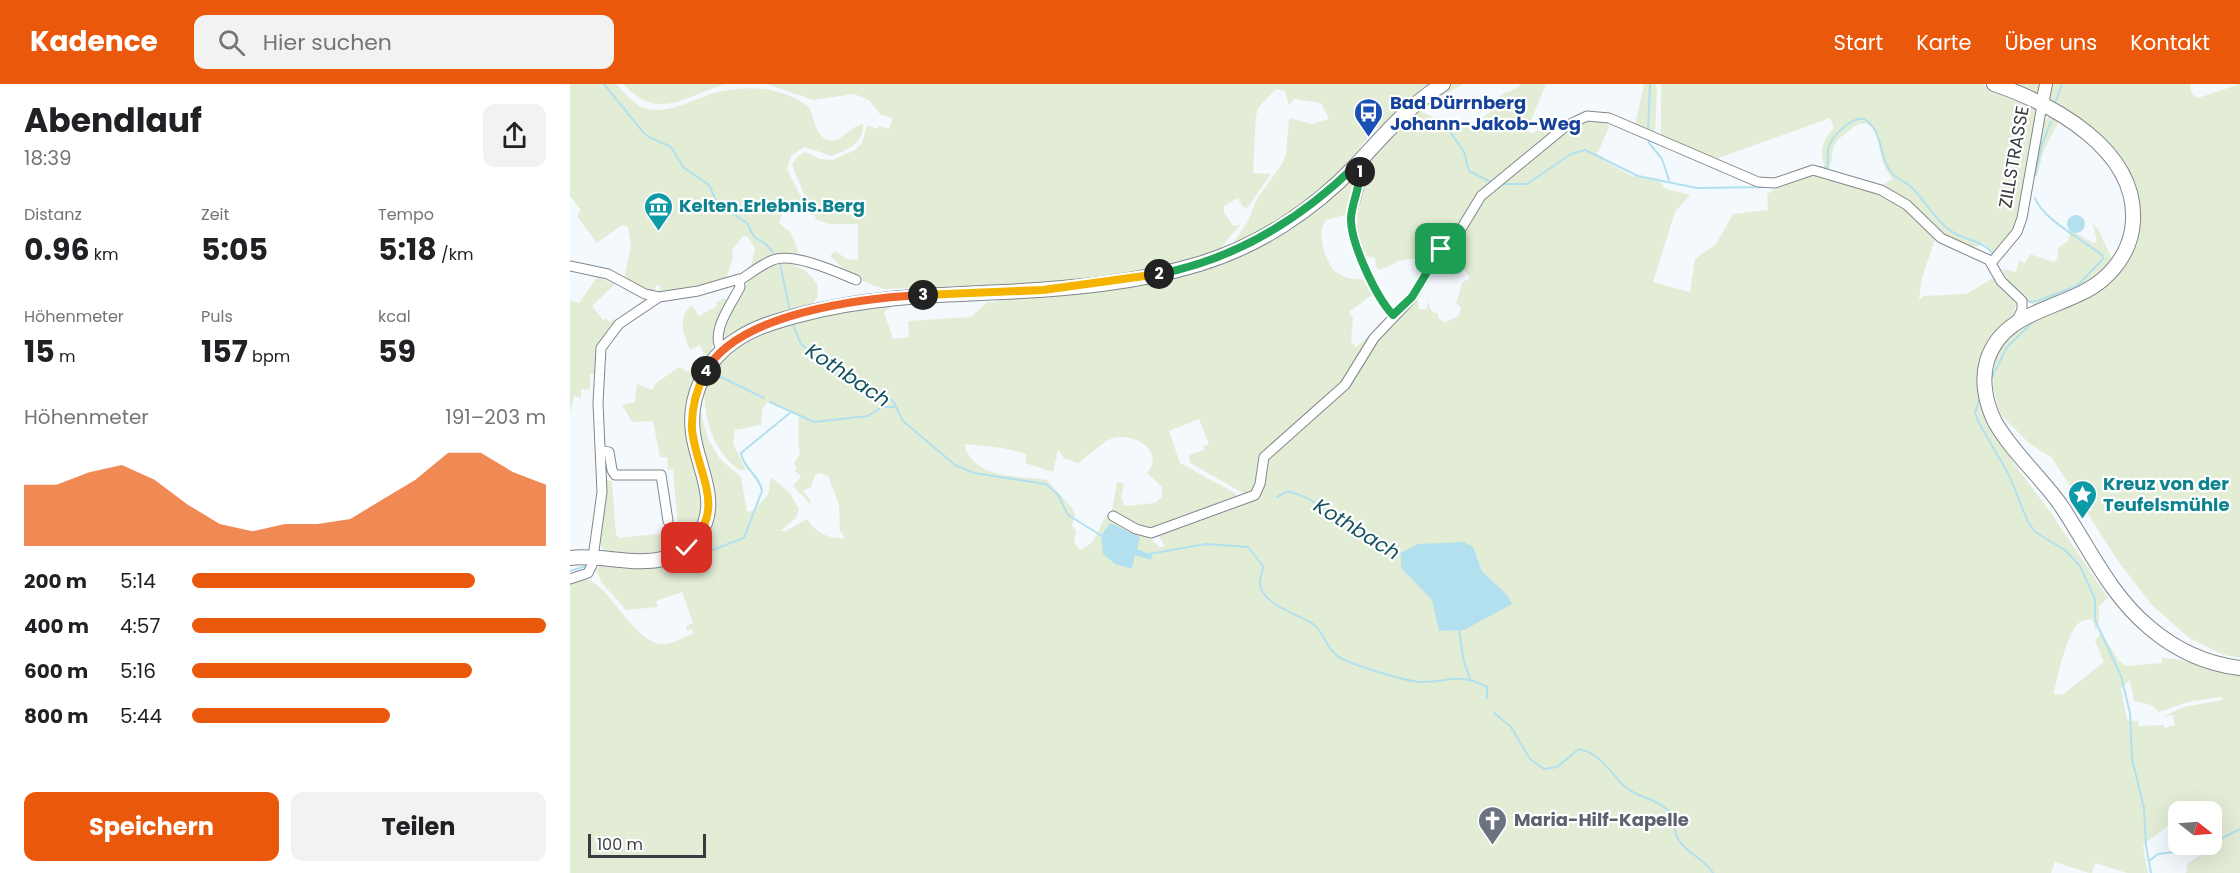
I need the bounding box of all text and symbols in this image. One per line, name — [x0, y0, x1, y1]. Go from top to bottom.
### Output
search box — [194, 15, 614, 69]
text: Kadence — [30, 22, 158, 61]
icon: search — [215, 26, 248, 59]
text: Hier suchen — [263, 27, 392, 58]
text: Start — [1834, 28, 1883, 57]
text: Karte — [1916, 28, 1972, 57]
text: Über uns — [2005, 28, 2097, 57]
text: Kontakt — [2130, 28, 2210, 57]
place label: Bad Dürrnberg Johann-Jakob-Weg — [1390, 90, 1581, 136]
text: Abendlauf — [24, 97, 202, 144]
bus stop icon: Bad Dürrnberg Johann-Jakob-Weg — [1353, 97, 1385, 139]
button: share — [483, 104, 546, 167]
street label: ZILLSTRASSE — [1992, 104, 2035, 210]
text: 18:39 — [24, 144, 72, 172]
pin: 1 — [1345, 157, 1375, 187]
text: 1 — [1357, 160, 1363, 183]
museum icon: Kelten.Erlebnis.Berg — [642, 190, 674, 232]
place label: Kelten.Erlebnis.Berg — [679, 193, 865, 218]
text: Distanz — [24, 203, 82, 226]
text: Zeit — [201, 203, 229, 226]
text: Tempo — [378, 203, 434, 226]
pin — [1415, 223, 1466, 274]
text: 0.96 — [24, 228, 90, 271]
text: 5:05 — [201, 228, 268, 271]
text: 5:18 — [378, 228, 437, 271]
icon: arrive — [1424, 232, 1457, 265]
text: km — [90, 243, 119, 266]
text: /km — [437, 243, 473, 266]
pin: 2 — [1144, 259, 1174, 289]
text: 2 — [1154, 262, 1164, 285]
pin: 3 — [908, 280, 938, 310]
text: 3 — [918, 283, 928, 306]
text: Höhenmeter — [24, 305, 124, 328]
text: Puls — [201, 305, 233, 328]
text: kcal — [378, 305, 411, 328]
text: 15 — [24, 330, 55, 373]
text: 157 — [201, 330, 248, 373]
text: 59 — [378, 330, 416, 373]
water label: Kothbach — [800, 336, 896, 414]
text: m — [55, 345, 76, 368]
text: bpm — [248, 345, 290, 368]
pin: 4 — [691, 356, 721, 386]
text: 4 — [701, 359, 711, 382]
text: Höhenmeter — [24, 403, 149, 431]
text: 191–203 m — [445, 403, 546, 431]
place label: Kreuz von der Teufelsmühle — [2103, 471, 2230, 517]
place icon: Kreuz von der Teufelsmühle — [2066, 478, 2098, 520]
water label: Kothbach — [1309, 491, 1405, 567]
pin — [661, 522, 712, 573]
icon: check — [670, 531, 703, 564]
text: 200 m — [24, 567, 87, 595]
text: 5:14 — [120, 567, 156, 595]
text: 400 m — [24, 612, 89, 640]
text: 4:57 — [120, 612, 160, 640]
text: 600 m — [24, 657, 88, 685]
text: 5:16 — [120, 657, 156, 685]
text: 800 m — [24, 702, 88, 730]
text: 5:44 — [120, 702, 162, 730]
button: Speichern — [24, 792, 279, 861]
button: Teilen — [291, 792, 546, 861]
north arrow — [2168, 801, 2222, 855]
map controls — [2168, 801, 2222, 855]
church icon: Maria-Hilf-Kapelle — [1477, 804, 1509, 846]
place label: Maria-Hilf-Kapelle — [1514, 807, 1689, 832]
scale bar — [588, 831, 706, 858]
text: 100 m — [597, 833, 643, 856]

